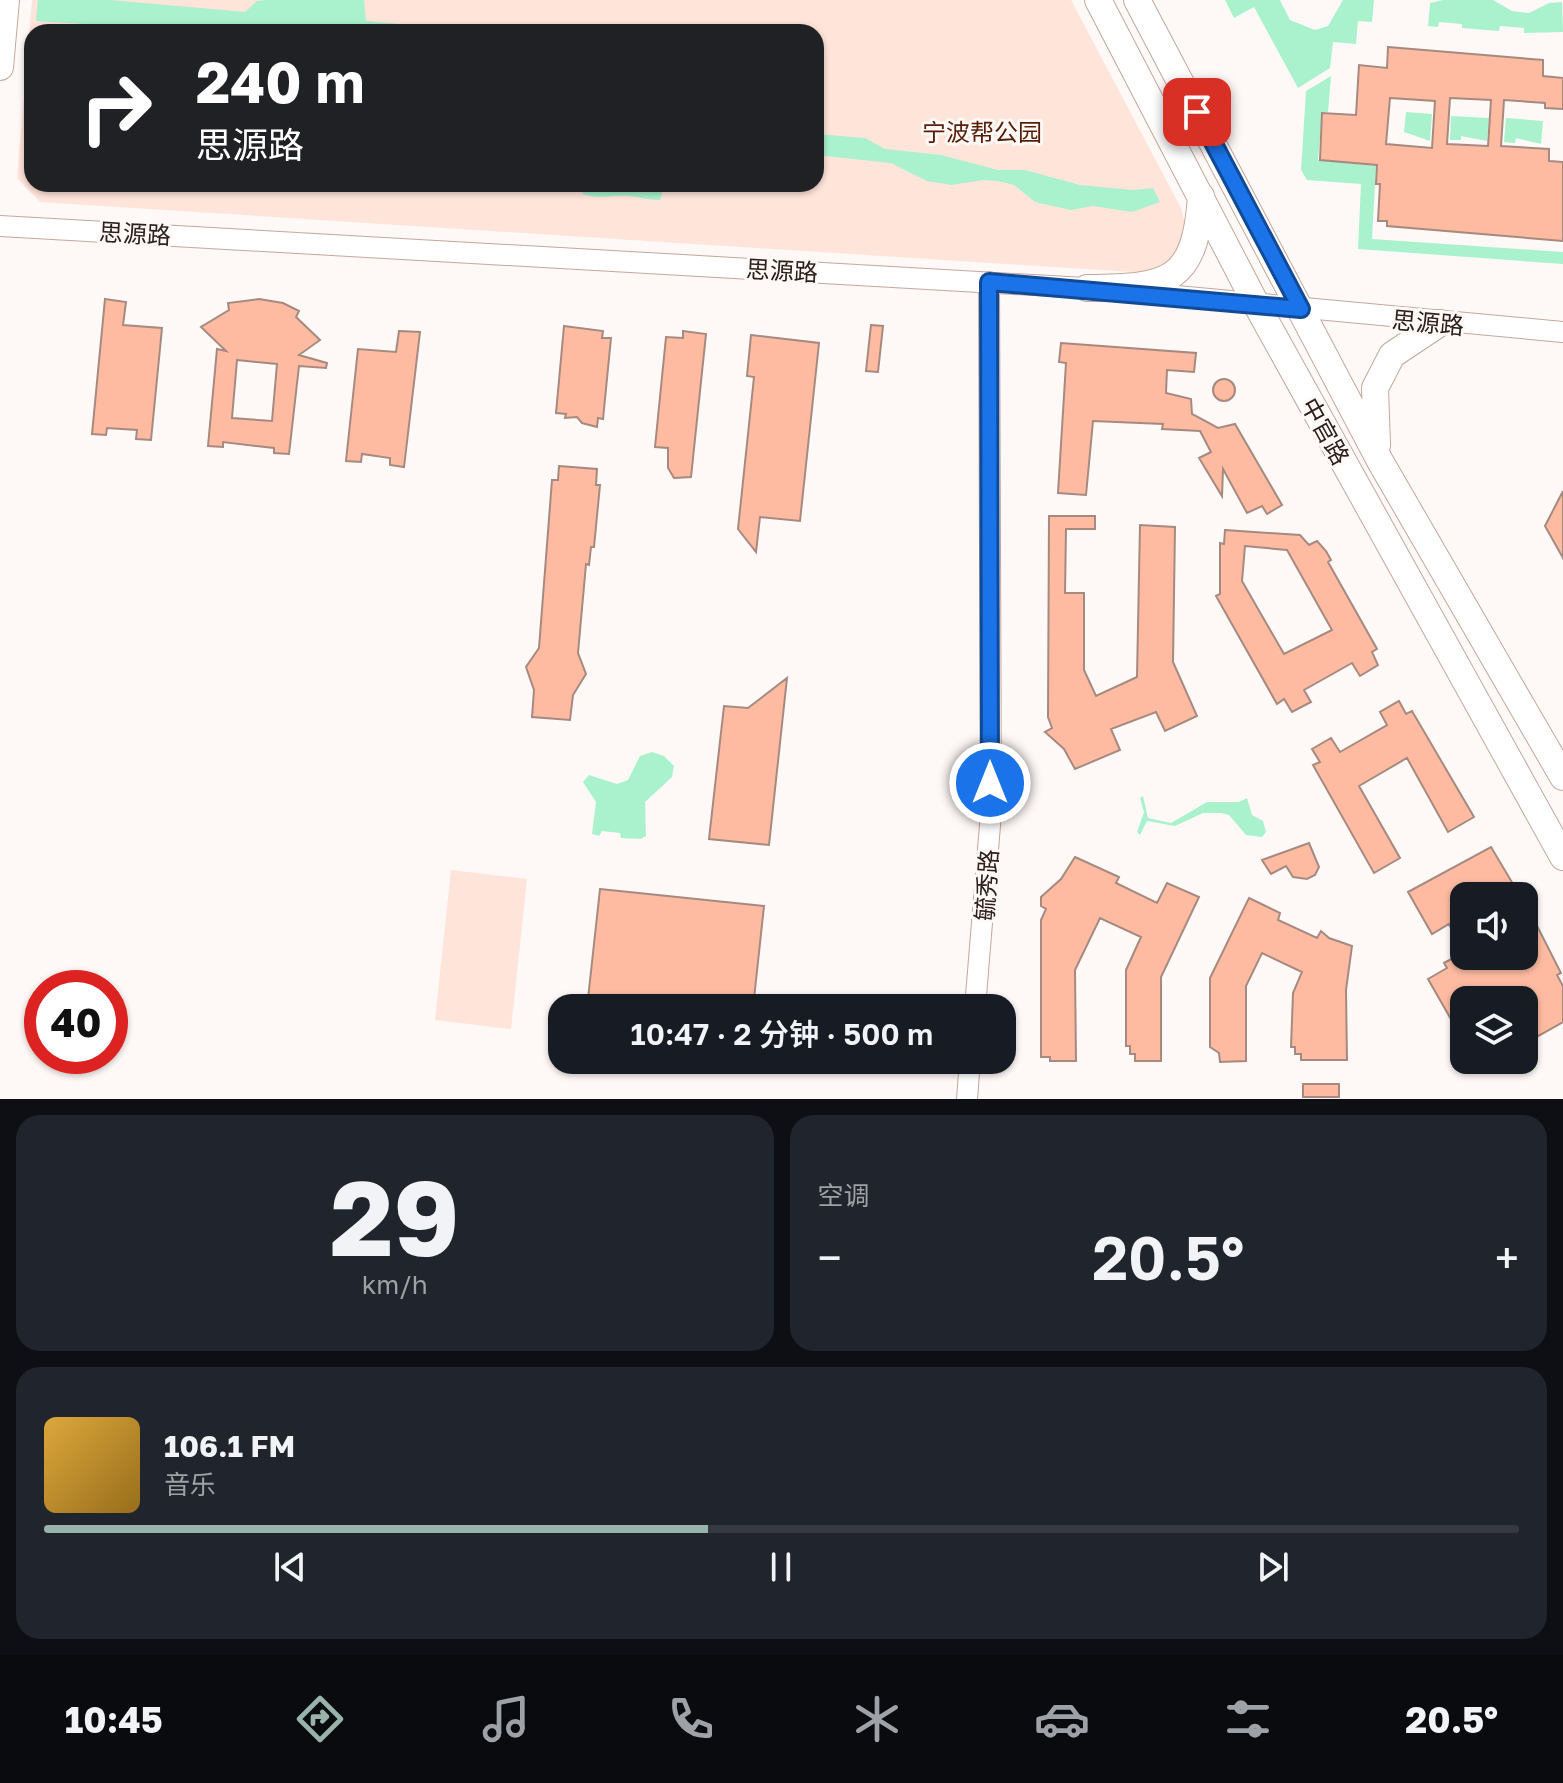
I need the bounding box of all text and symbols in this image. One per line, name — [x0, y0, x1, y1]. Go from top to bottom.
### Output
text: 240 m — [196, 48, 365, 115]
icon: right — [64, 56, 168, 160]
pin — [1163, 78, 1231, 146]
icon: arrive — [1175, 90, 1219, 134]
park label: 宁波帮公园 — [922, 117, 1042, 146]
text: 思源路 — [196, 123, 304, 166]
street label: 思源路 — [98, 217, 172, 249]
street label: 思源路 — [745, 254, 819, 286]
street label: 思源路 — [1391, 304, 1465, 340]
street label: 中官路 — [1296, 392, 1356, 470]
position arrow — [948, 741, 1032, 825]
street label: 毓秀路 — [969, 848, 1003, 922]
map controls — [1450, 882, 1538, 1074]
button: sound — [1450, 882, 1538, 970]
speed limit sign: 40 — [24, 970, 128, 1074]
button: layers — [1450, 986, 1538, 1074]
text: 10:47 · 2 分钟 · 500 m — [631, 1016, 933, 1052]
text: 29 — [330, 1154, 459, 1279]
text: 空调 — [818, 1180, 870, 1211]
text: 20.5° — [1092, 1221, 1244, 1293]
text: − — [818, 1231, 842, 1284]
text: + — [1495, 1231, 1519, 1284]
text: km/h — [362, 1269, 428, 1300]
text: 106.1 FM — [164, 1428, 295, 1464]
text: 音乐 — [164, 1469, 216, 1500]
icon: previous — [268, 1545, 312, 1589]
icon: pause — [759, 1545, 803, 1589]
icon: next — [1251, 1545, 1295, 1589]
icon: directions — [292, 1691, 348, 1747]
icon: music — [478, 1691, 534, 1747]
icon: phone — [663, 1691, 719, 1747]
icon: climate — [849, 1691, 905, 1747]
icon: car — [1034, 1691, 1090, 1747]
icon: filters — [1220, 1691, 1276, 1747]
text: 10:45 — [65, 1698, 163, 1741]
text: 20.5° — [1405, 1698, 1498, 1741]

